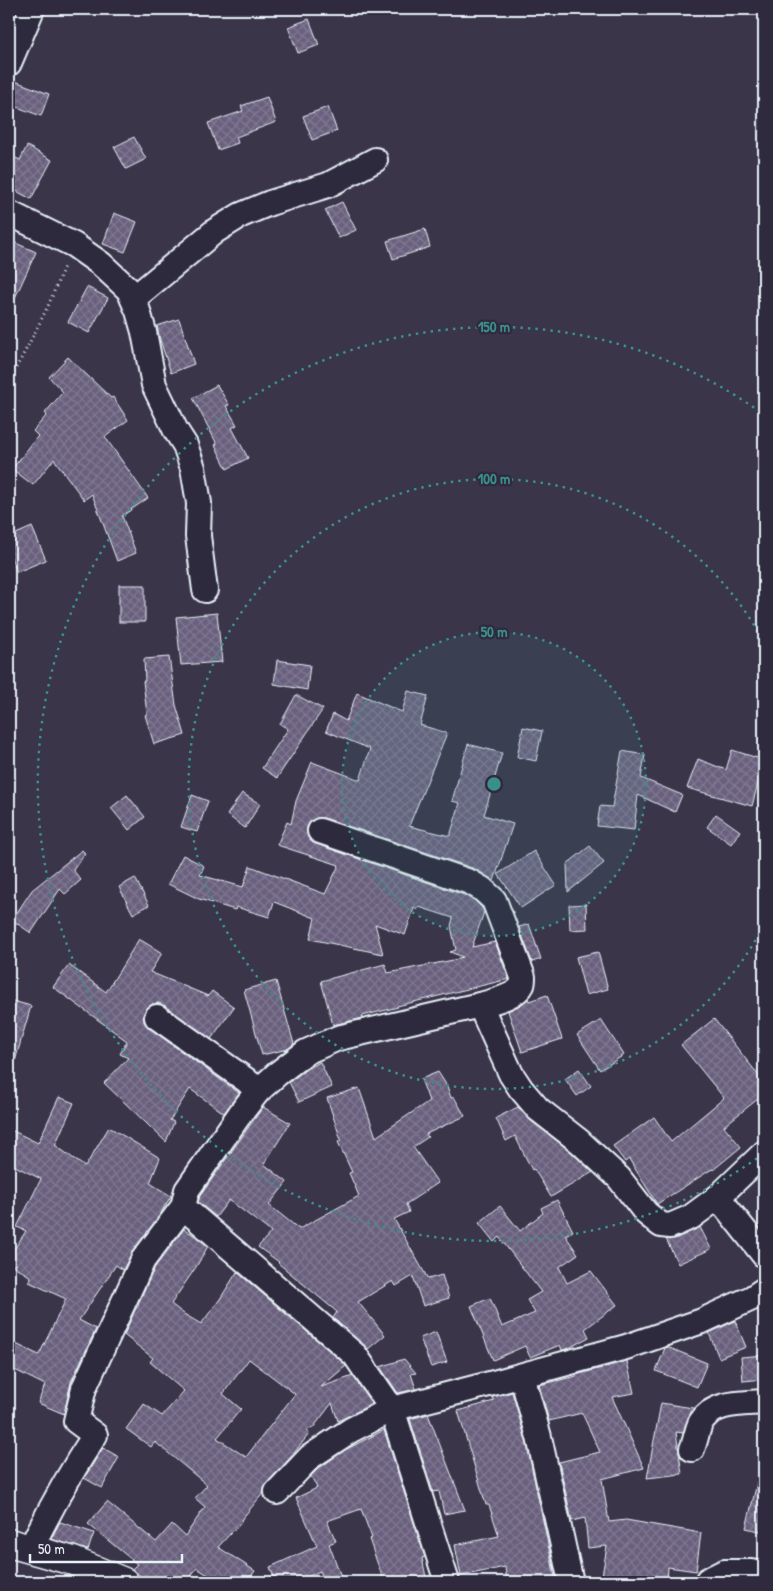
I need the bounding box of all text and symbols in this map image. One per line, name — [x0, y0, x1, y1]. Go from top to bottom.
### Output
text: 150 m — [478, 316, 510, 337]
text: 100 m — [478, 468, 510, 489]
text: 50 m — [481, 621, 507, 642]
centre of rings — [485, 775, 503, 793]
scale bar — [30, 1531, 182, 1563]
text: 50 m — [38, 1538, 65, 1559]

